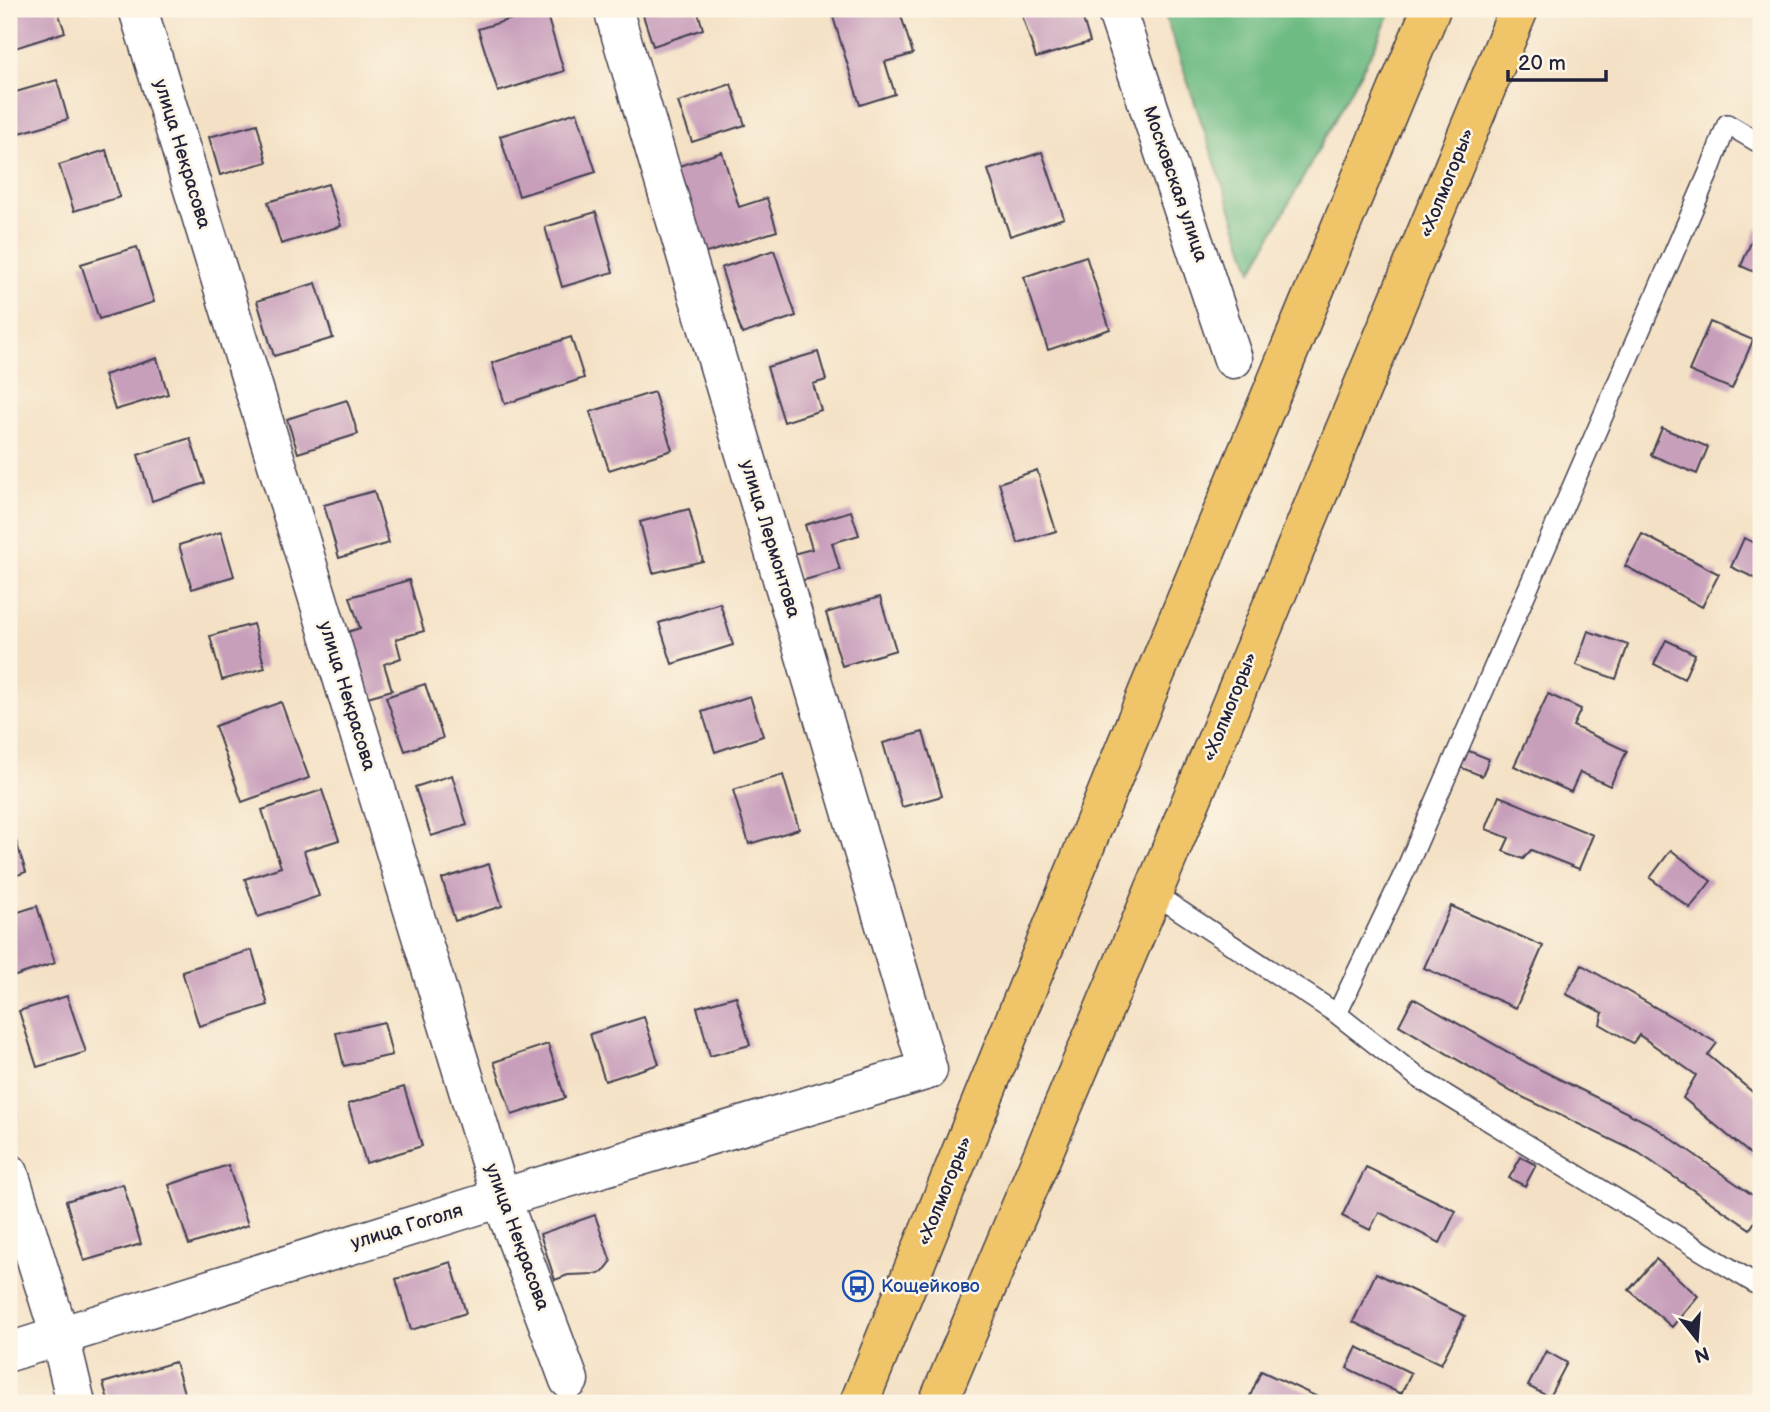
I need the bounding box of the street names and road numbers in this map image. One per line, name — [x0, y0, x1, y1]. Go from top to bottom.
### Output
street label: улица Некрасова — [148, 77, 216, 231]
street label: Московская улица — [1138, 103, 1212, 265]
street label: «Холмогоры» — [1415, 125, 1479, 241]
street label: улица Лермонтова — [735, 457, 805, 621]
street label: улица Некрасова — [313, 619, 381, 773]
street label: «Холмогоры» — [1198, 649, 1262, 765]
street label: «Холмогоры» — [913, 1133, 977, 1249]
street label: улица Некрасова — [480, 1160, 554, 1314]
street label: улица Гоголя — [348, 1199, 466, 1255]

